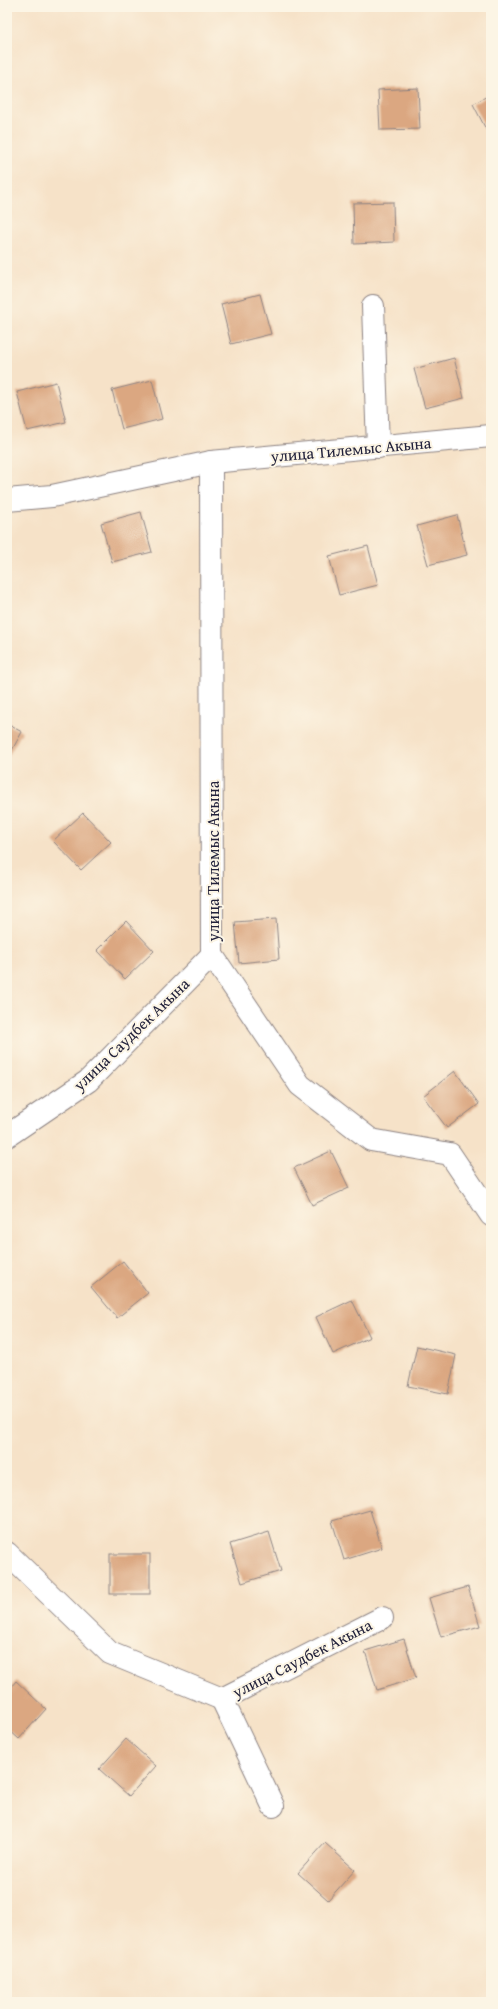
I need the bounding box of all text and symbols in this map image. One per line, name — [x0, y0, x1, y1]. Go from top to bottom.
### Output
street label: улица Тилемыс Акына — [269, 430, 433, 468]
street label: улица Тилемыс Акына — [201, 780, 225, 942]
street label: улица Саудбек Акына — [67, 972, 195, 1097]
street label: улица Саудбек Акына — [227, 1612, 376, 1704]

